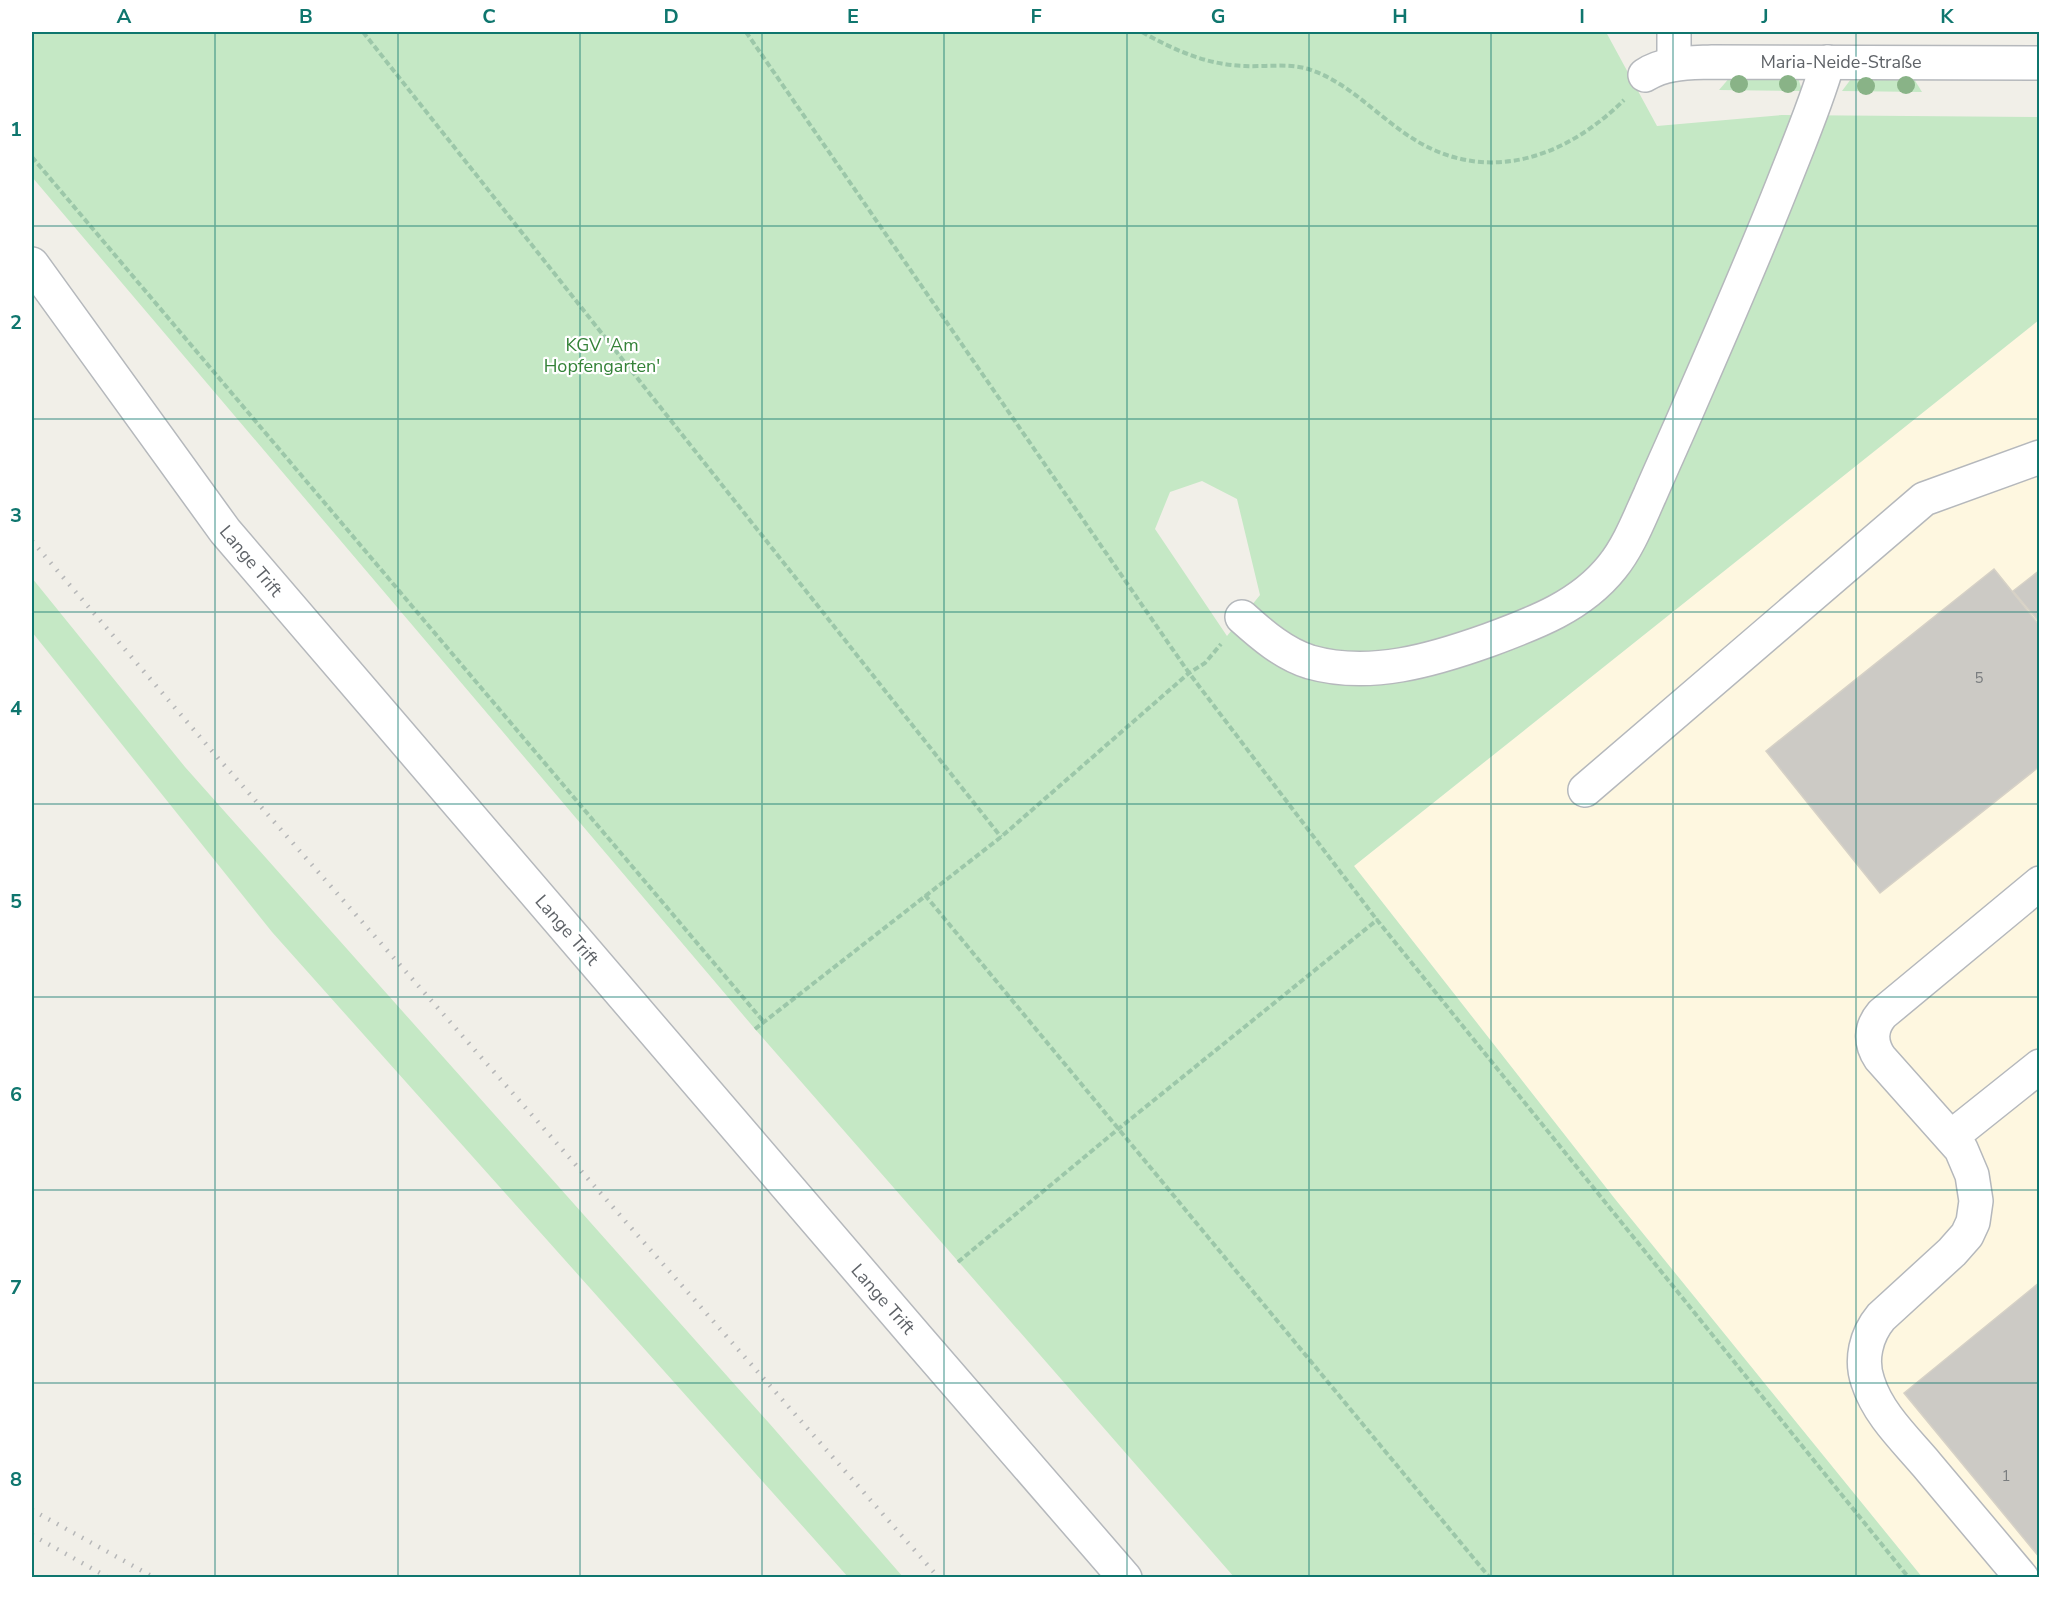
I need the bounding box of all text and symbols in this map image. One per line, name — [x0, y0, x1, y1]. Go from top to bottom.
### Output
text: A — [117, 3, 132, 30]
text: B — [299, 3, 313, 30]
text: C — [482, 3, 496, 30]
text: D — [663, 3, 679, 30]
text: E — [847, 3, 859, 30]
text: F — [1030, 3, 1042, 30]
text: G — [1211, 3, 1225, 30]
text: H — [1392, 3, 1408, 30]
text: I — [1579, 3, 1585, 30]
text: J — [1760, 3, 1769, 30]
text: K — [1940, 3, 1954, 30]
street label: Maria-Neide-Straße — [1760, 50, 1922, 74]
text: 1 — [10, 116, 22, 143]
text: 2 — [10, 309, 22, 336]
park label: KGV 'Am Hopfengarten' — [544, 333, 660, 378]
text: 3 — [10, 502, 22, 529]
street label: Lange Trift — [214, 520, 288, 602]
house number: 5 — [1974, 668, 1984, 688]
text: 4 — [10, 695, 22, 722]
text: 5 — [10, 888, 22, 915]
street label: Lange Trift — [530, 890, 605, 971]
text: 6 — [10, 1081, 22, 1108]
street label: Lange Trift — [846, 1259, 921, 1340]
text: 7 — [10, 1274, 22, 1301]
text: 8 — [10, 1466, 22, 1493]
house number: 1 — [2001, 1466, 2011, 1486]

